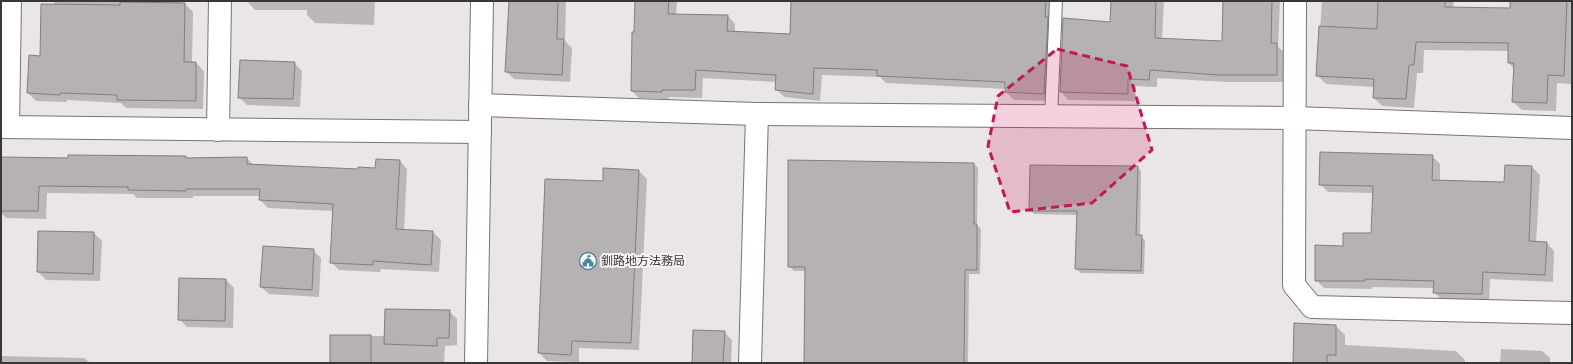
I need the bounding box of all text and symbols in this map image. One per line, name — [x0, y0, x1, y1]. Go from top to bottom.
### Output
public building icon: 釧路地方法務局 — [578, 251, 598, 271]
place label: 釧路地方法務局 — [601, 254, 685, 268]

